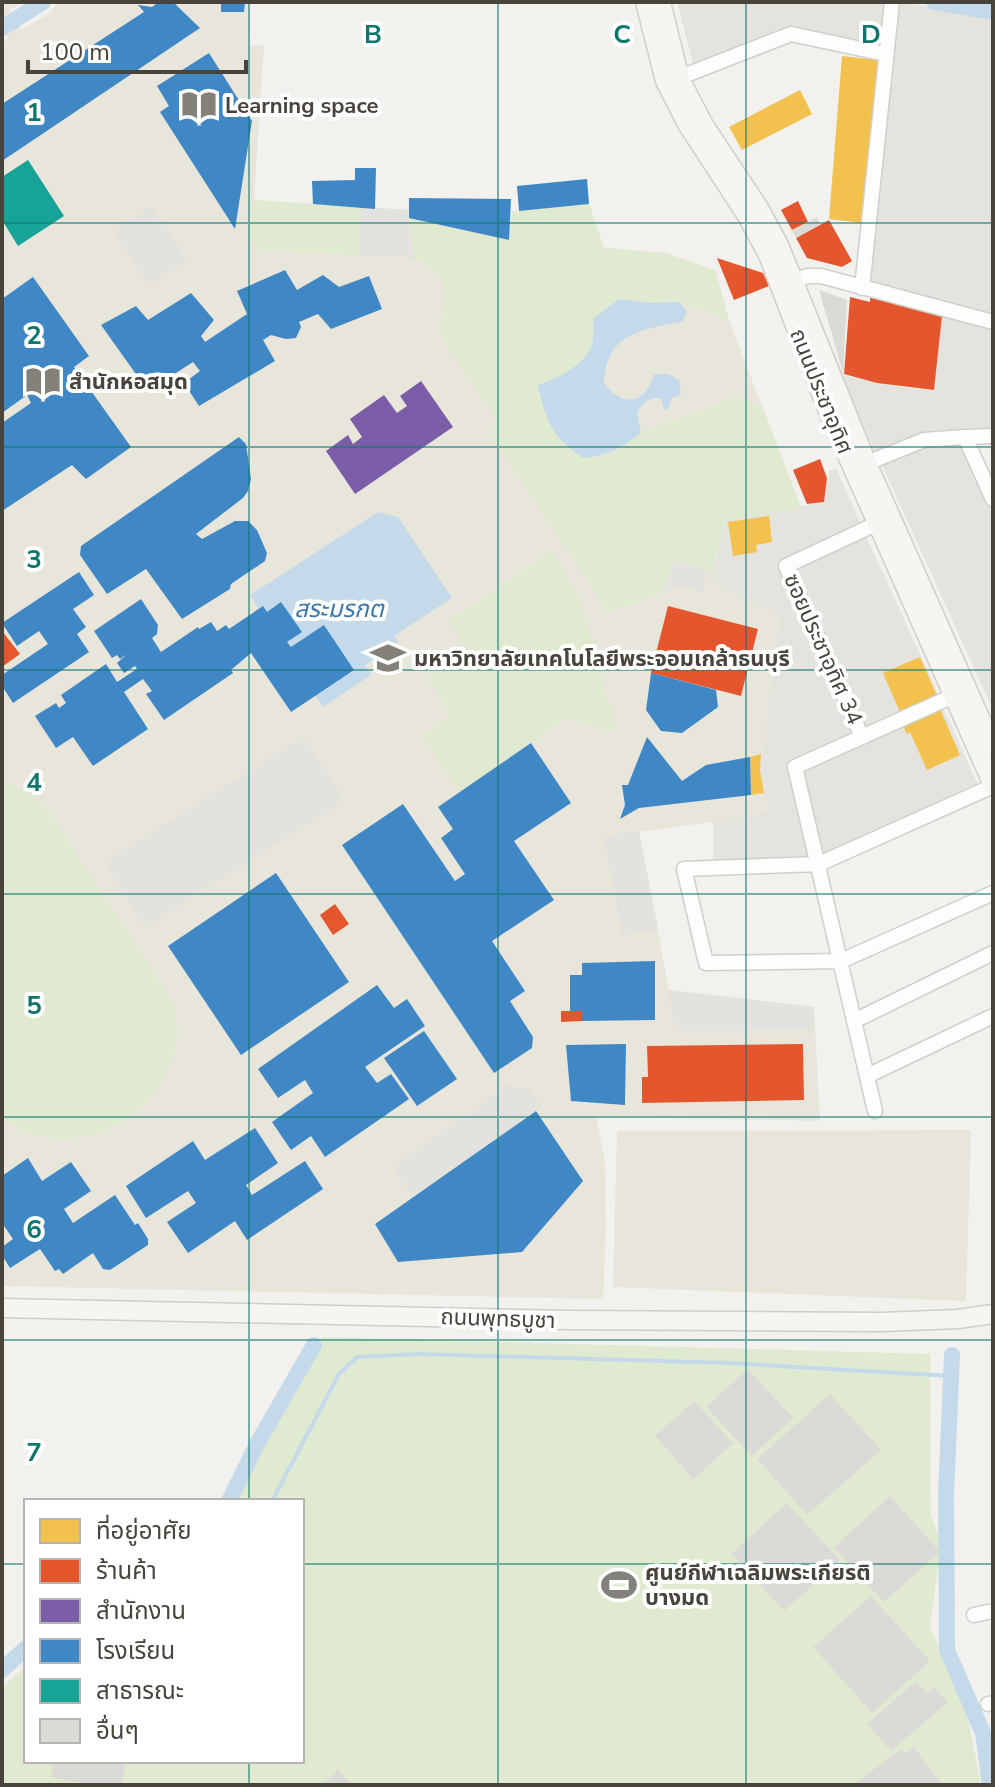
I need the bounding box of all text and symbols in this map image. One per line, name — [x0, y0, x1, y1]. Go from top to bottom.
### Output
text: B — [364, 17, 382, 52]
text: C — [613, 17, 631, 52]
text: D — [861, 17, 881, 52]
scale bar — [28, 24, 246, 74]
text: 100 m — [40, 36, 110, 68]
library icon: Learning space — [180, 86, 218, 124]
place label: Learning space — [225, 91, 379, 121]
text: 1 — [26, 95, 42, 130]
text: 2 — [26, 318, 42, 353]
street label: ถนนประชาอุทิศ — [782, 324, 860, 458]
library icon: สำนักหอสมุด — [24, 362, 62, 400]
place label: สำนักหอสมุด — [69, 367, 188, 397]
text: 3 — [26, 542, 42, 577]
street label: ซอยประชาอุทิศ 34 — [776, 569, 870, 730]
water label: สระมรกต — [294, 593, 386, 625]
school or university icon: มหาวิทยาลัยเทคโนโลยีพระจอมเกล้าธนบุรี — [369, 639, 407, 677]
place label: มหาวิทยาลัยเทคโนโลยีพระจอมเกล้าธนบุรี — [414, 644, 790, 674]
text: 4 — [26, 765, 42, 800]
text: 5 — [26, 988, 42, 1023]
text: 6 — [26, 1212, 42, 1247]
street label: ถนนพุทธบูชา — [440, 1302, 556, 1336]
text: 7 — [26, 1435, 42, 1470]
legend — [24, 1499, 304, 1763]
text: ที่อยู่อาศัย — [96, 1514, 192, 1547]
text: ร้านค้า — [96, 1555, 157, 1587]
place label: ศูนย์กีฬาเฉลิมพระเกียรติ บางมด — [645, 1558, 871, 1613]
sports icon: ศูนย์กีฬาเฉลิมพระเกียรติ บางมด — [600, 1566, 638, 1604]
text: สำนักงาน — [96, 1595, 186, 1627]
text: โรงเรียน — [96, 1635, 175, 1667]
text: สาธารณะ — [96, 1675, 184, 1707]
text: อื่นๆ — [96, 1714, 139, 1747]

